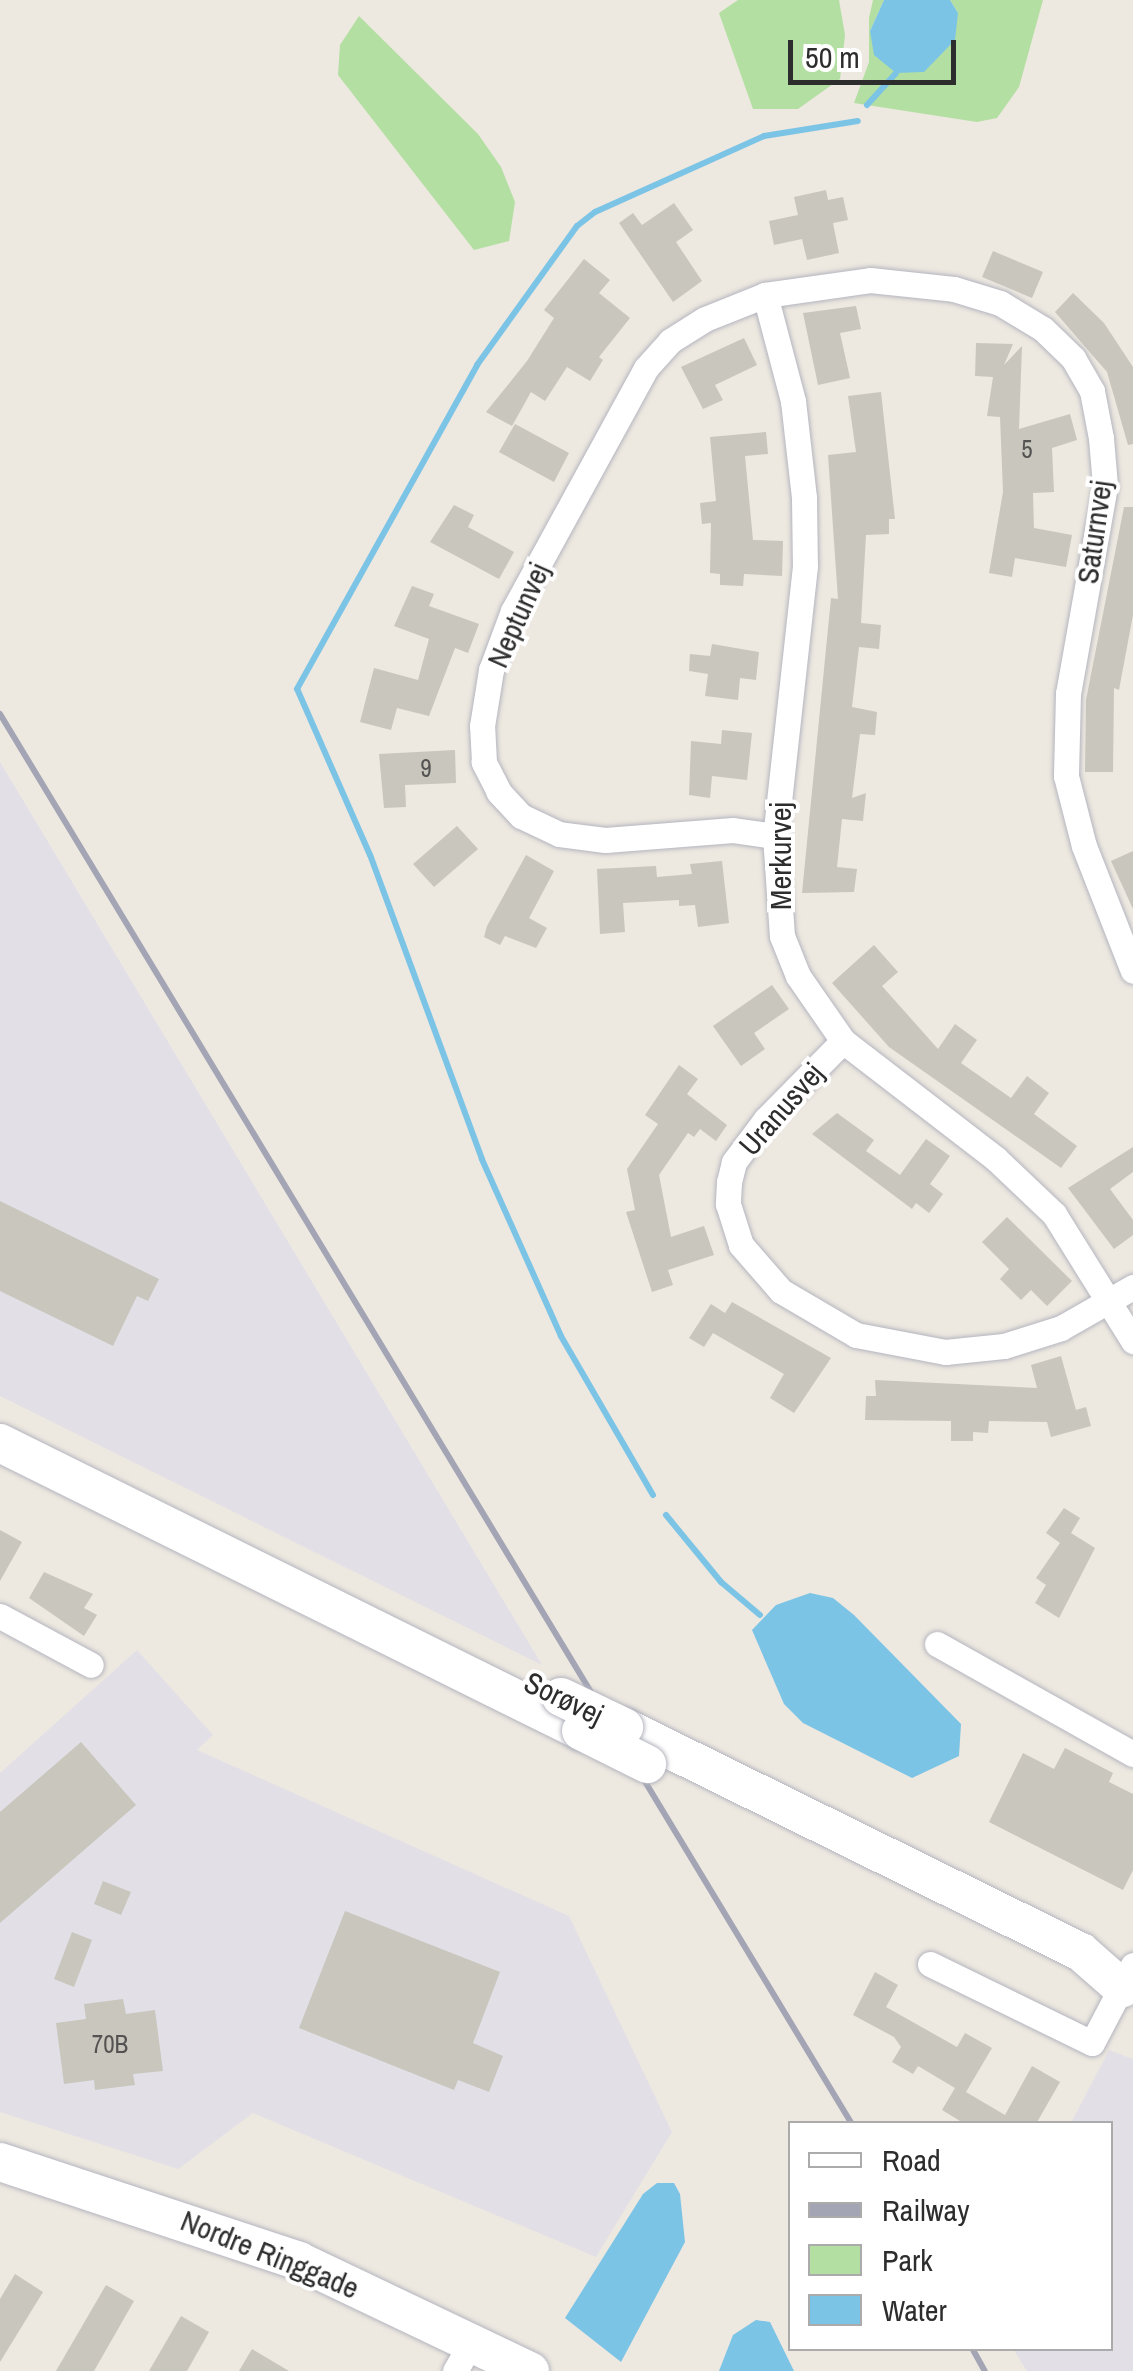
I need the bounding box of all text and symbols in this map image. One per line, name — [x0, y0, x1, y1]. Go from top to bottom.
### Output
scale bar — [793, 20, 960, 82]
text: 50 m — [805, 37, 860, 77]
house number: 5 — [1021, 434, 1033, 464]
street label: Saturnvej — [1069, 478, 1119, 586]
street label: Neptunvej — [479, 557, 557, 673]
house number: 9 — [420, 753, 432, 783]
street label: Merkurvej — [762, 802, 798, 910]
street label: Uranusvej — [731, 1055, 831, 1163]
street label: Sorøvej — [519, 1664, 609, 1732]
house number: 70B — [92, 2029, 128, 2059]
legend — [788, 2121, 1113, 2351]
text: Road — [882, 2140, 941, 2180]
text: Railway — [882, 2190, 969, 2230]
street label: Nordre Ringgade — [176, 2202, 364, 2306]
text: Park — [882, 2240, 933, 2280]
text: Water — [882, 2290, 947, 2330]

